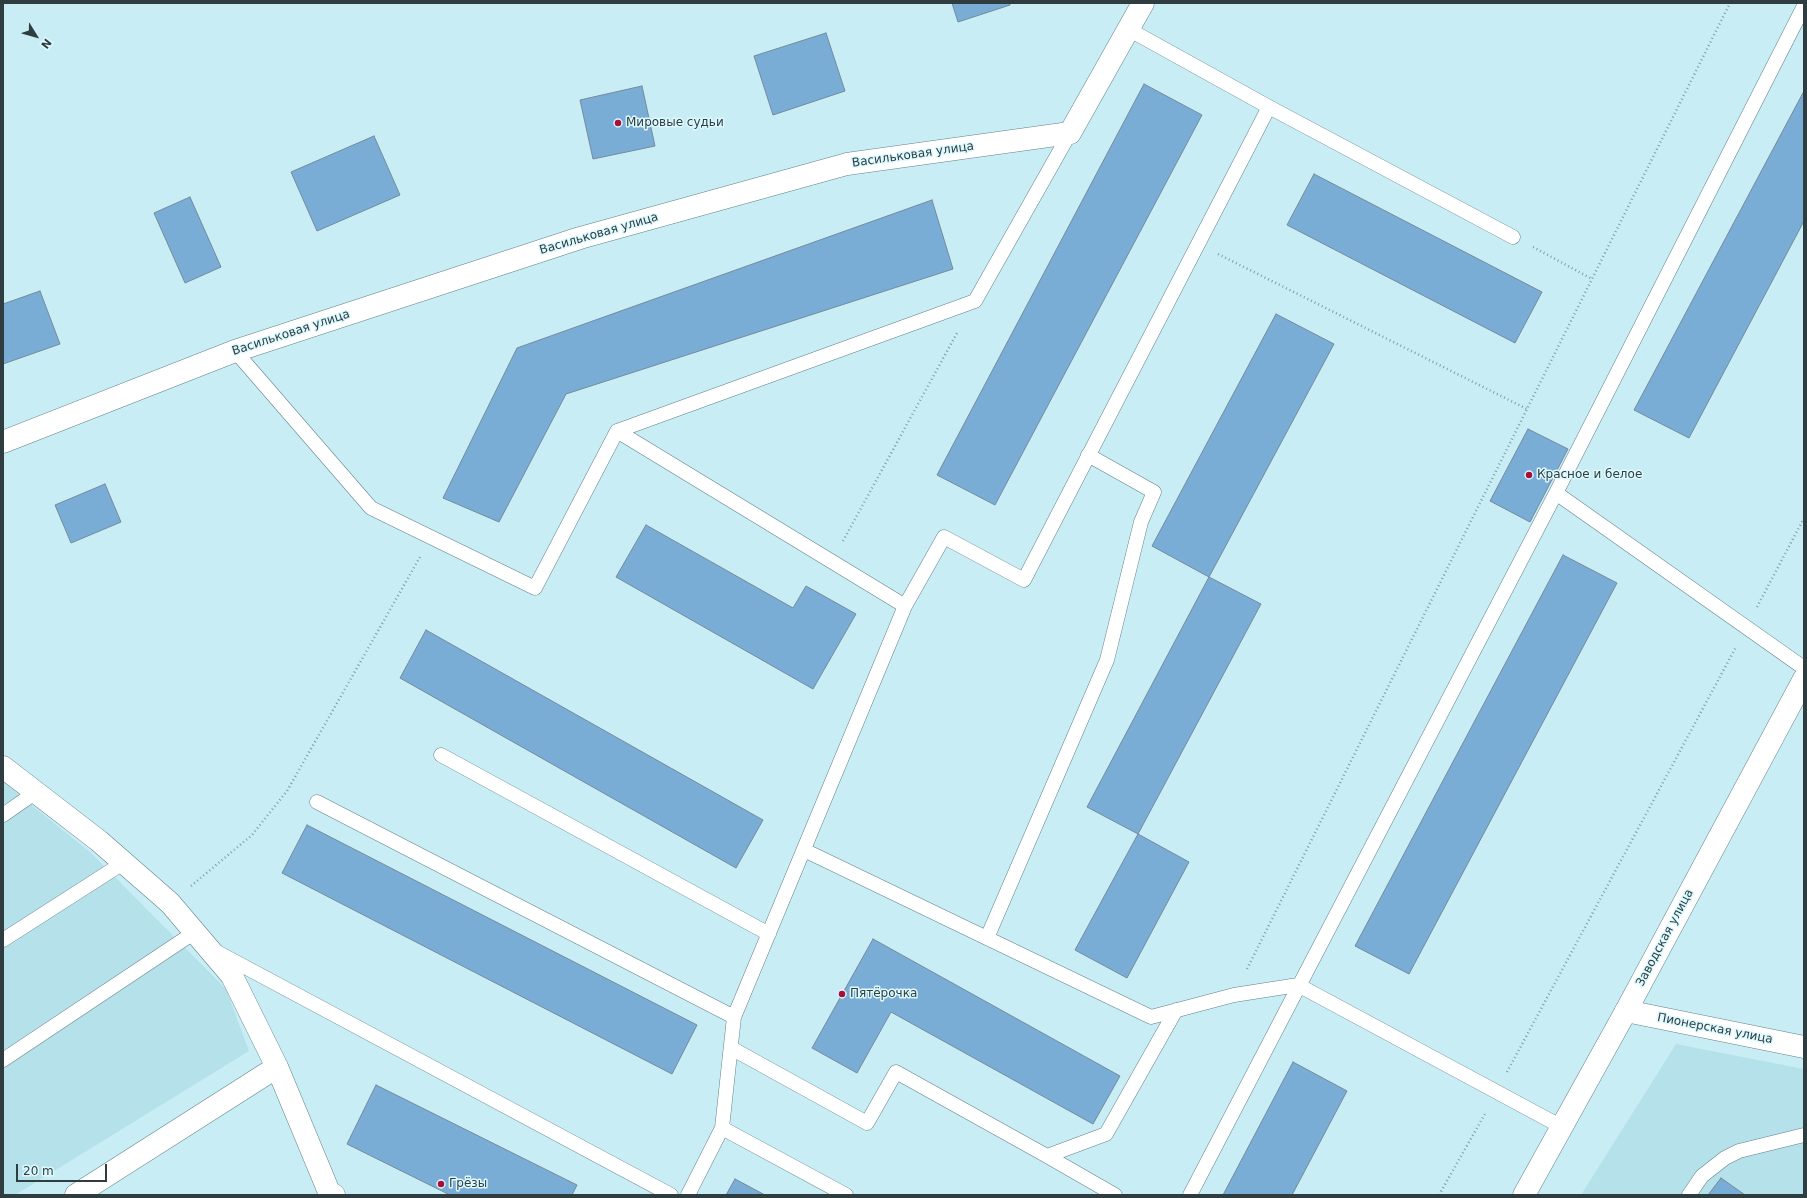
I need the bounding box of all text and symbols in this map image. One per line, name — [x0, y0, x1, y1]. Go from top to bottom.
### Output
north arrow — [16, 16, 56, 56]
text: N — [38, 36, 54, 51]
place label: Мировые судьи — [626, 116, 724, 130]
marker: Мировые судьи — [613, 118, 623, 128]
street label: Васильковая улица — [851, 139, 975, 171]
street label: Васильковая улица — [538, 210, 660, 258]
street label: Васильковая улица — [230, 307, 352, 359]
place label: Красное и белое — [1537, 468, 1642, 482]
marker: Красное и белое — [1524, 470, 1534, 480]
street label: Заводская улица — [1633, 887, 1697, 989]
place label: Пятёрочка — [850, 987, 917, 1001]
marker: Пятёрочка — [837, 989, 847, 999]
street label: Пионерская улица — [1656, 1011, 1774, 1047]
scale bar — [18, 1156, 109, 1182]
text: 20 m — [23, 1164, 54, 1178]
place label: Грёзы — [449, 1177, 487, 1191]
marker: Грёзы — [436, 1179, 446, 1189]

